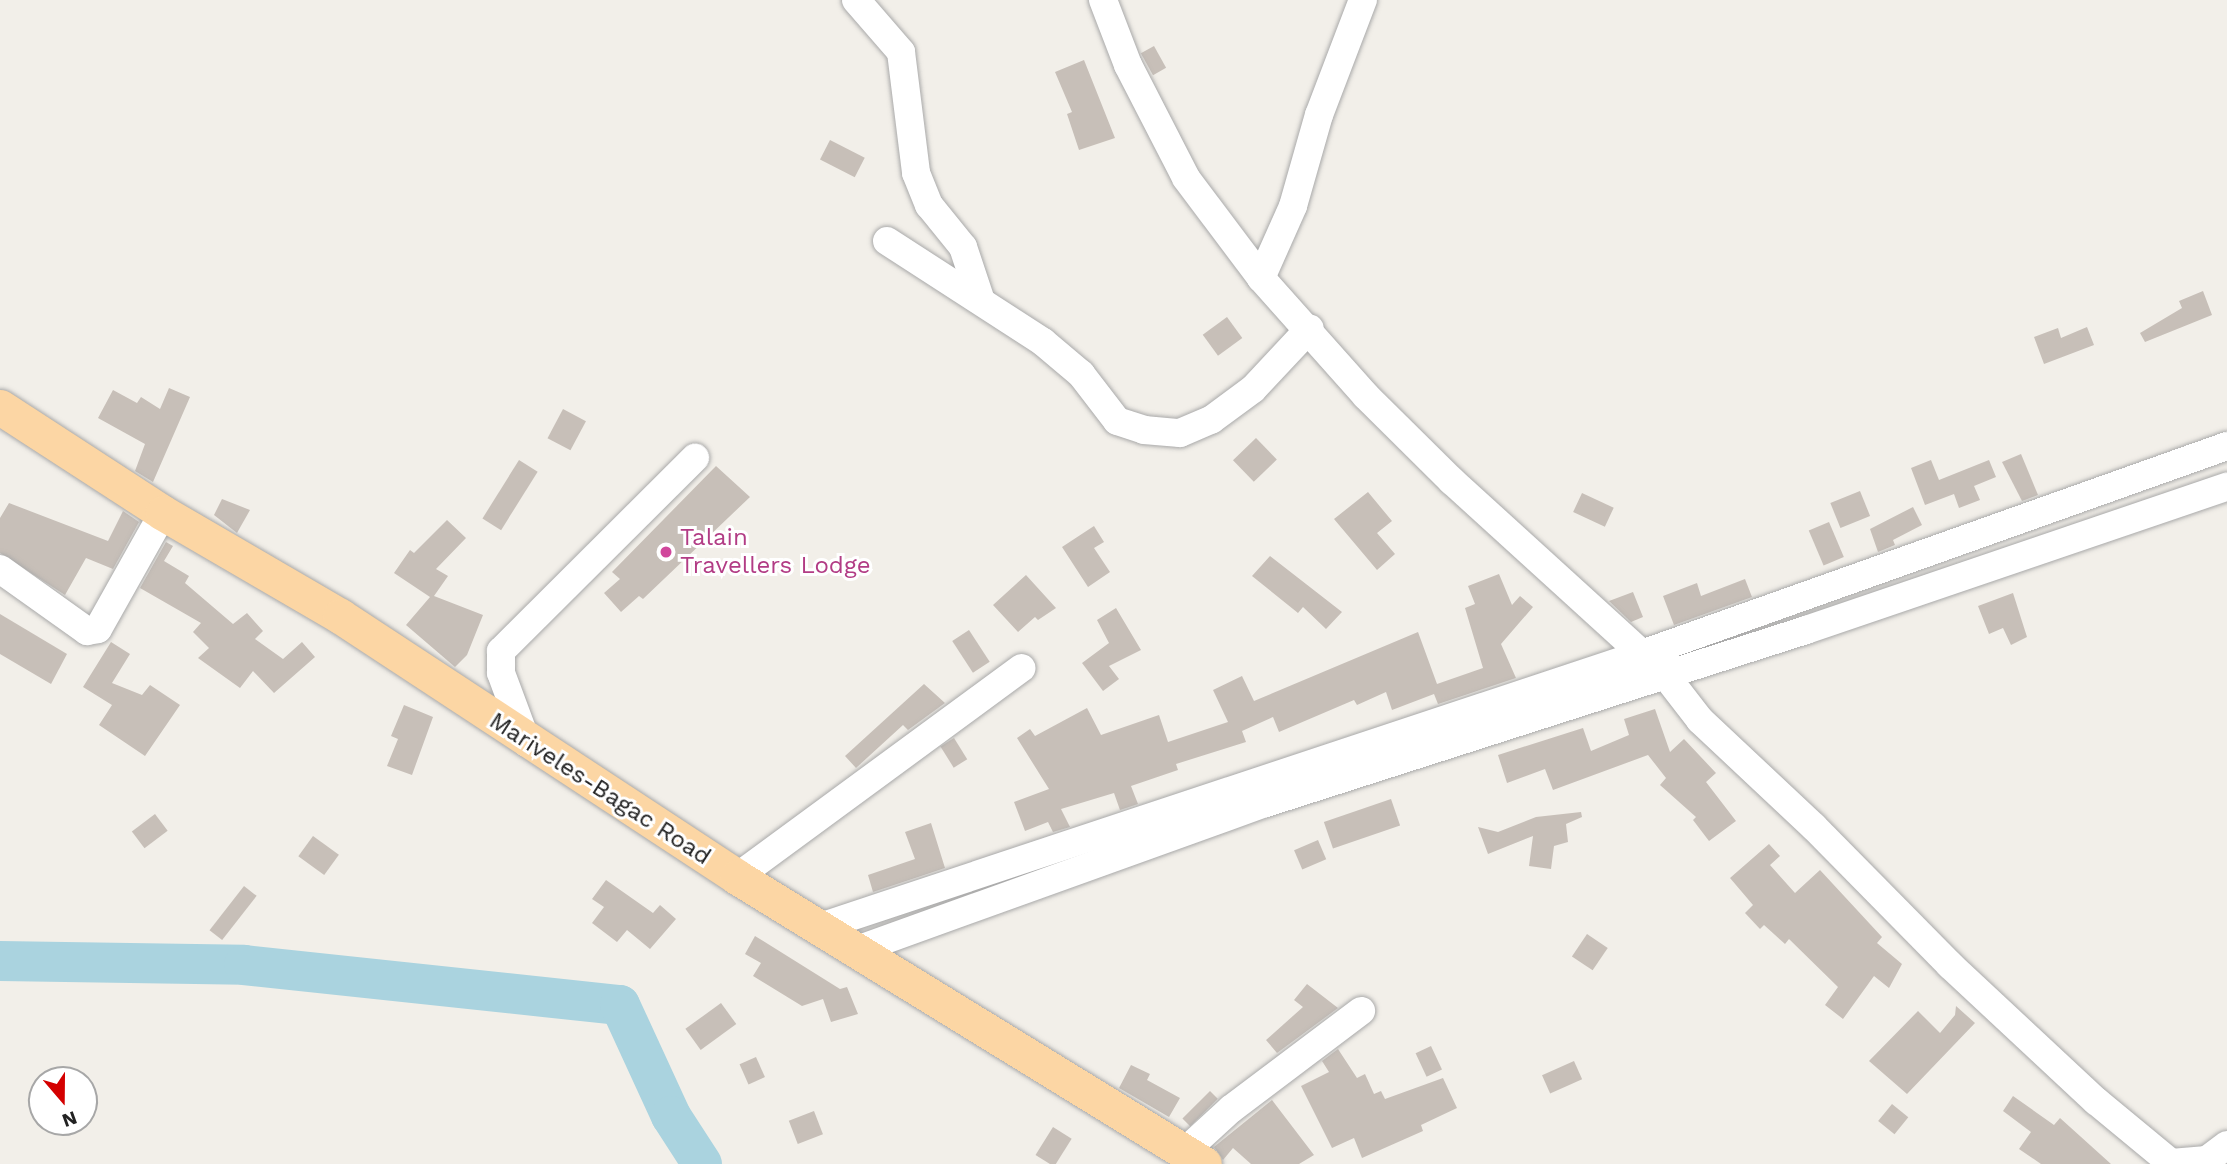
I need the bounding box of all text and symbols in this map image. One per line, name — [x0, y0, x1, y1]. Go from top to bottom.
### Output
place label: Talain Travellers Lodge — [680, 524, 871, 580]
marker: Talain Travellers Lodge — [658, 544, 674, 560]
street label: Mariveles-Bagac Road — [484, 707, 716, 871]
north arrow — [28, 1066, 98, 1136]
text: N — [59, 1106, 80, 1133]

